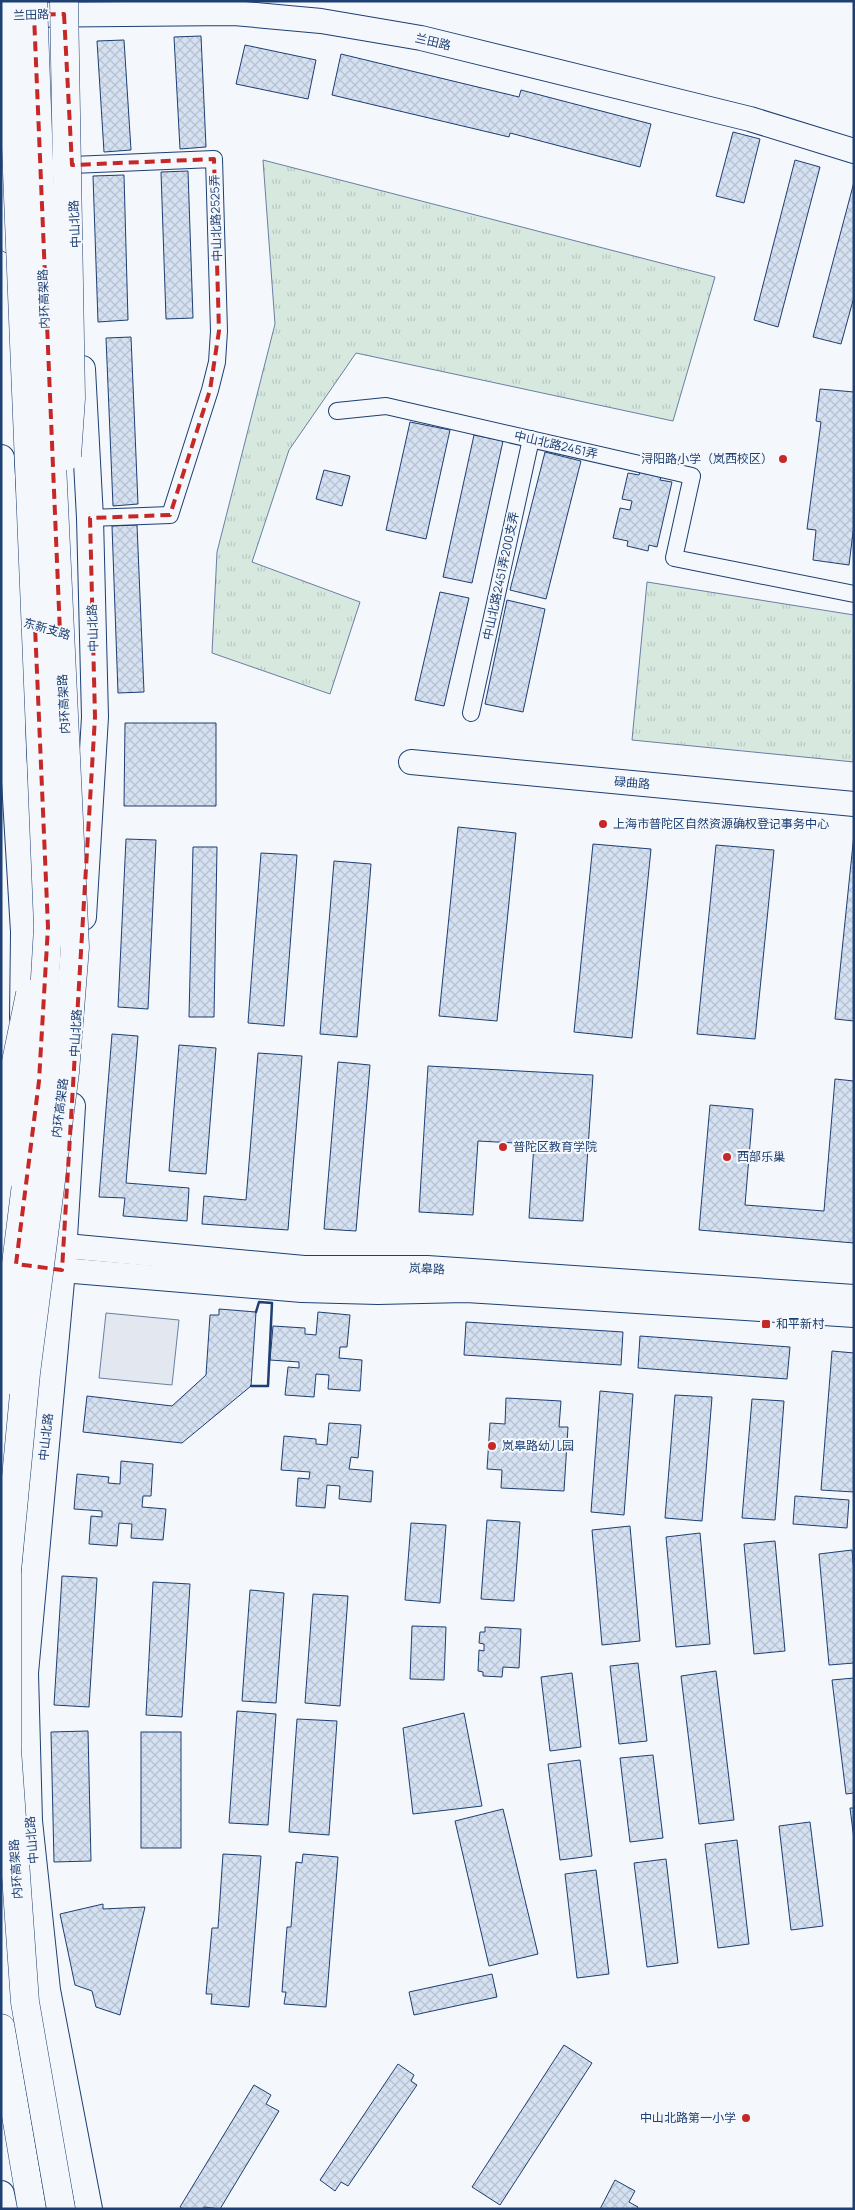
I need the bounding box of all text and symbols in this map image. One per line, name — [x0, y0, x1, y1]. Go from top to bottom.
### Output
street label: 兰田路 — [13, 5, 49, 24]
street label: 兰田路 — [414, 29, 453, 54]
street label: 中山北路2525弄 — [205, 174, 226, 262]
street label: 中山北路 — [65, 200, 84, 248]
street label: 内环高架路 — [34, 269, 53, 329]
street label: 中山北路2451弄 — [513, 427, 600, 462]
place label: 浔阳路小学（岚西校区） — [641, 450, 773, 467]
marker: 浔阳路小学（岚西校区） — [777, 453, 789, 465]
street label: 中山北路2451弄200支弄 — [479, 510, 522, 642]
street label: 中山北路 — [83, 604, 102, 652]
street label: 东新支路 — [22, 614, 73, 643]
street label: 内环高架路 — [53, 674, 74, 734]
street label: 碌曲路 — [613, 772, 651, 793]
place label: 上海市普陀区自然资源确权登记事务中心 — [613, 815, 829, 832]
marker: 上海市普陀区自然资源确权登记事务中心 — [597, 818, 609, 830]
street label: 中山北路 — [66, 1009, 85, 1057]
street label: 内环高架路 — [47, 1077, 72, 1139]
place label: 普陀区教育学院 — [513, 1138, 597, 1155]
marker: 普陀区教育学院 — [497, 1141, 509, 1153]
place label: 西部乐巢 — [737, 1148, 785, 1165]
marker: 西部乐巢 — [721, 1151, 733, 1163]
street label: 岚皋路 — [409, 1259, 445, 1278]
place label: 和平新村 — [776, 1315, 825, 1332]
marker: 和平新村 — [760, 1318, 772, 1330]
street label: 中山北路 — [35, 1412, 56, 1462]
place label: 岚皋路幼儿园 — [502, 1437, 574, 1454]
marker: 岚皋路幼儿园 — [486, 1440, 498, 1452]
street label: 中山北路 — [21, 1815, 42, 1865]
street label: 内环高架路 — [5, 1839, 26, 1900]
place label: 中山北路第一小学 — [640, 2109, 736, 2126]
marker: 中山北路第一小学 — [740, 2112, 752, 2124]

